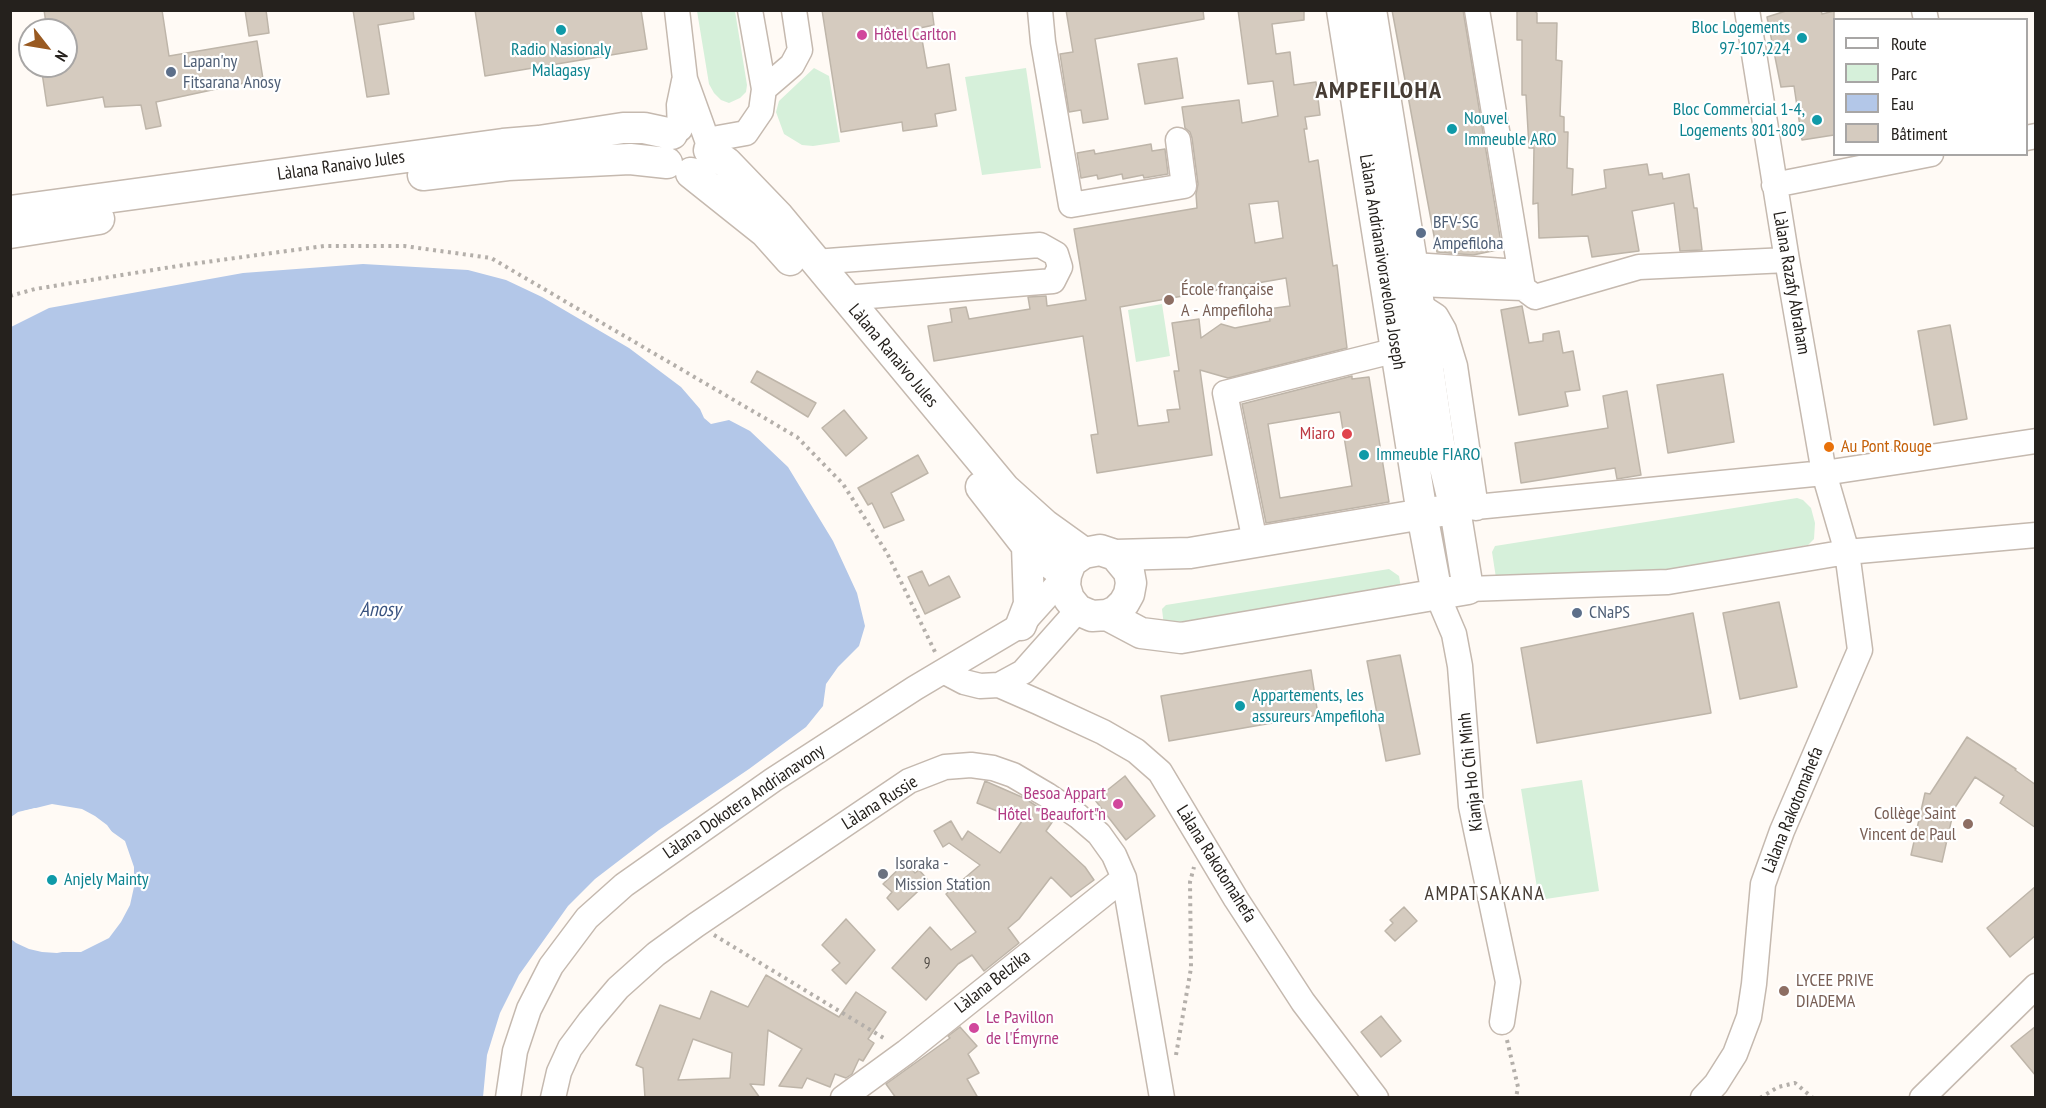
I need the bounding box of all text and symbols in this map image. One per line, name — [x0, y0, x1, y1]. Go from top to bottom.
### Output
place label: Bloc Logements 97-107,224 — [1692, 17, 1790, 60]
north arrow — [18, 18, 78, 78]
legend — [1833, 18, 2028, 156]
marker: Radio Nasionaly Malagasy — [554, 23, 568, 37]
place label: Hôtel Carlton — [874, 24, 956, 46]
marker: Hôtel Carlton — [855, 28, 869, 42]
marker: Bloc Logements 97-107,224 — [1795, 31, 1809, 45]
text: Route — [1891, 32, 1927, 55]
place label: Radio Nasionaly Malagasy — [511, 39, 611, 82]
text: N — [51, 47, 73, 65]
place label: Lapan'ny Fitsarana Anosy — [183, 51, 281, 94]
text: Parc — [1891, 62, 1917, 85]
marker: Lapan'ny Fitsarana Anosy — [164, 65, 178, 79]
district label: AMPEFILOHA — [1316, 77, 1442, 105]
text: Eau — [1891, 92, 1914, 115]
place label: Bloc Commercial 1-4, Logements 801-809 — [1673, 99, 1805, 142]
place label: Nouvel Immeuble ARO — [1464, 108, 1557, 150]
marker: Bloc Commercial 1-4, Logements 801-809 — [1810, 113, 1824, 127]
marker: Nouvel Immeuble ARO — [1445, 122, 1459, 136]
text: Bâtiment — [1891, 122, 1948, 145]
street label: Làlana Ranaivo Jules — [276, 146, 406, 186]
street label: Làlana Andrianaivoravelona Joseph — [1354, 153, 1410, 371]
street label: Làlana Razafy Abraham — [1768, 210, 1814, 356]
place label: BFV-SG Ampefiloha — [1433, 212, 1503, 254]
marker: BFV-SG Ampefiloha — [1414, 226, 1428, 240]
place label: École française A - Ampefiloha — [1181, 279, 1274, 322]
marker: École française A - Ampefiloha — [1162, 293, 1176, 307]
street label: Làlana Ranaivo Jules — [844, 300, 942, 412]
place label: Miaro — [1300, 423, 1335, 445]
marker: Miaro — [1340, 427, 1354, 441]
place label: Au Pont Rouge — [1841, 436, 1932, 458]
marker: Au Pont Rouge — [1822, 440, 1836, 454]
place label: Immeuble FIARO — [1376, 444, 1480, 466]
marker: Immeuble FIARO — [1357, 448, 1371, 462]
water label: Anosy — [359, 598, 401, 622]
place label: CNaPS — [1589, 602, 1630, 624]
marker: CNaPS — [1570, 606, 1584, 620]
place label: Appartements, les assureurs Ampefiloha — [1252, 685, 1385, 728]
marker: Appartements, les assureurs Ampefiloha — [1233, 699, 1247, 713]
street label: Kianja Ho Chi Minh — [1454, 712, 1488, 832]
street label: Làlana Dokotera Andrianavony — [659, 740, 829, 864]
street label: Làlana Rakotomahefa — [1758, 744, 1828, 876]
street label: Làlana Russie — [838, 771, 922, 835]
place label: Besoa Appart Hôtel "Beaufort"n — [998, 783, 1106, 826]
marker: Besoa Appart Hôtel "Beaufort"n — [1111, 797, 1125, 811]
street label: Làlana Rakotomahefa — [1171, 801, 1261, 927]
place label: Collège Saint Vincent de Paul — [1860, 803, 1956, 846]
marker: Collège Saint Vincent de Paul — [1961, 817, 1975, 831]
place label: Isoraka - Mission Station — [895, 853, 990, 896]
marker: Isoraka - Mission Station — [876, 867, 890, 881]
place label: Anjely Mainty — [64, 869, 149, 891]
marker: Anjely Mainty — [45, 873, 59, 887]
district label: AMPATSAKANA — [1424, 882, 1546, 906]
street label: Làlana Belzika — [951, 946, 1035, 1018]
house number: 9 — [924, 955, 930, 973]
place label: LYCEE PRIVE DIADEMA — [1796, 970, 1874, 1012]
marker: LYCEE PRIVE DIADEMA — [1777, 984, 1791, 998]
place label: Le Pavillon de l'Émyrne — [986, 1007, 1059, 1050]
marker: Le Pavillon de l'Émyrne — [967, 1021, 981, 1035]

